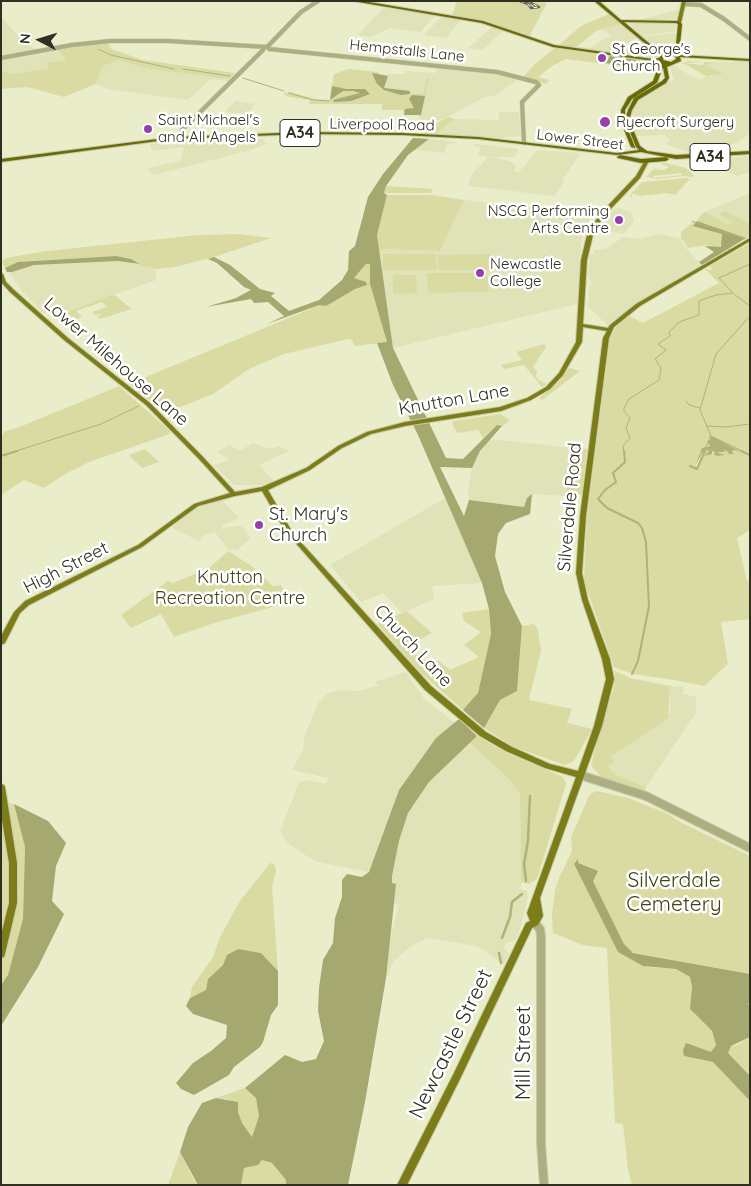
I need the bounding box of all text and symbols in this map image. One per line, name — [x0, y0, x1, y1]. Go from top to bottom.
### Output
north arrow — [15, 15, 65, 65]
text: N — [16, 33, 34, 45]
street label: Hempstalls Lane — [349, 36, 465, 66]
place label: St George's Church — [612, 40, 691, 75]
marker: St George's Church — [596, 52, 608, 64]
place label: Saint Michael's and All Angels — [158, 111, 259, 146]
place label: Ryecroft Surgery — [616, 113, 734, 131]
street label: Liverpool Road — [329, 115, 435, 135]
marker: Ryecroft Surgery — [598, 115, 612, 129]
road number: A34 — [280, 120, 320, 146]
marker: Saint Michael's and All Angels — [142, 123, 154, 135]
street label: Lower Street — [535, 126, 625, 154]
road number: A34 — [690, 144, 730, 170]
place label: NSCG Performing Arts Centre — [488, 202, 609, 237]
marker: NSCG Performing Arts Centre — [613, 214, 625, 226]
place label: Newcastle College — [490, 255, 561, 290]
marker: Newcastle College — [474, 267, 486, 279]
street label: Lower Milehouse Lane — [39, 293, 193, 431]
street label: Knutton Lane — [397, 380, 511, 420]
street label: Silverdale Road — [554, 442, 586, 572]
place label: St. Mary's Church — [269, 504, 348, 546]
marker: St. Mary's Church — [253, 519, 265, 531]
street label: High Street — [20, 537, 112, 599]
park label: Knutton Recreation Centre — [155, 567, 305, 610]
street label: Church Lane — [370, 601, 456, 691]
park label: Silverdale Cemetery — [626, 868, 722, 918]
street label: Newcastle Street — [404, 965, 498, 1123]
street label: Mill Street — [511, 1006, 537, 1100]

